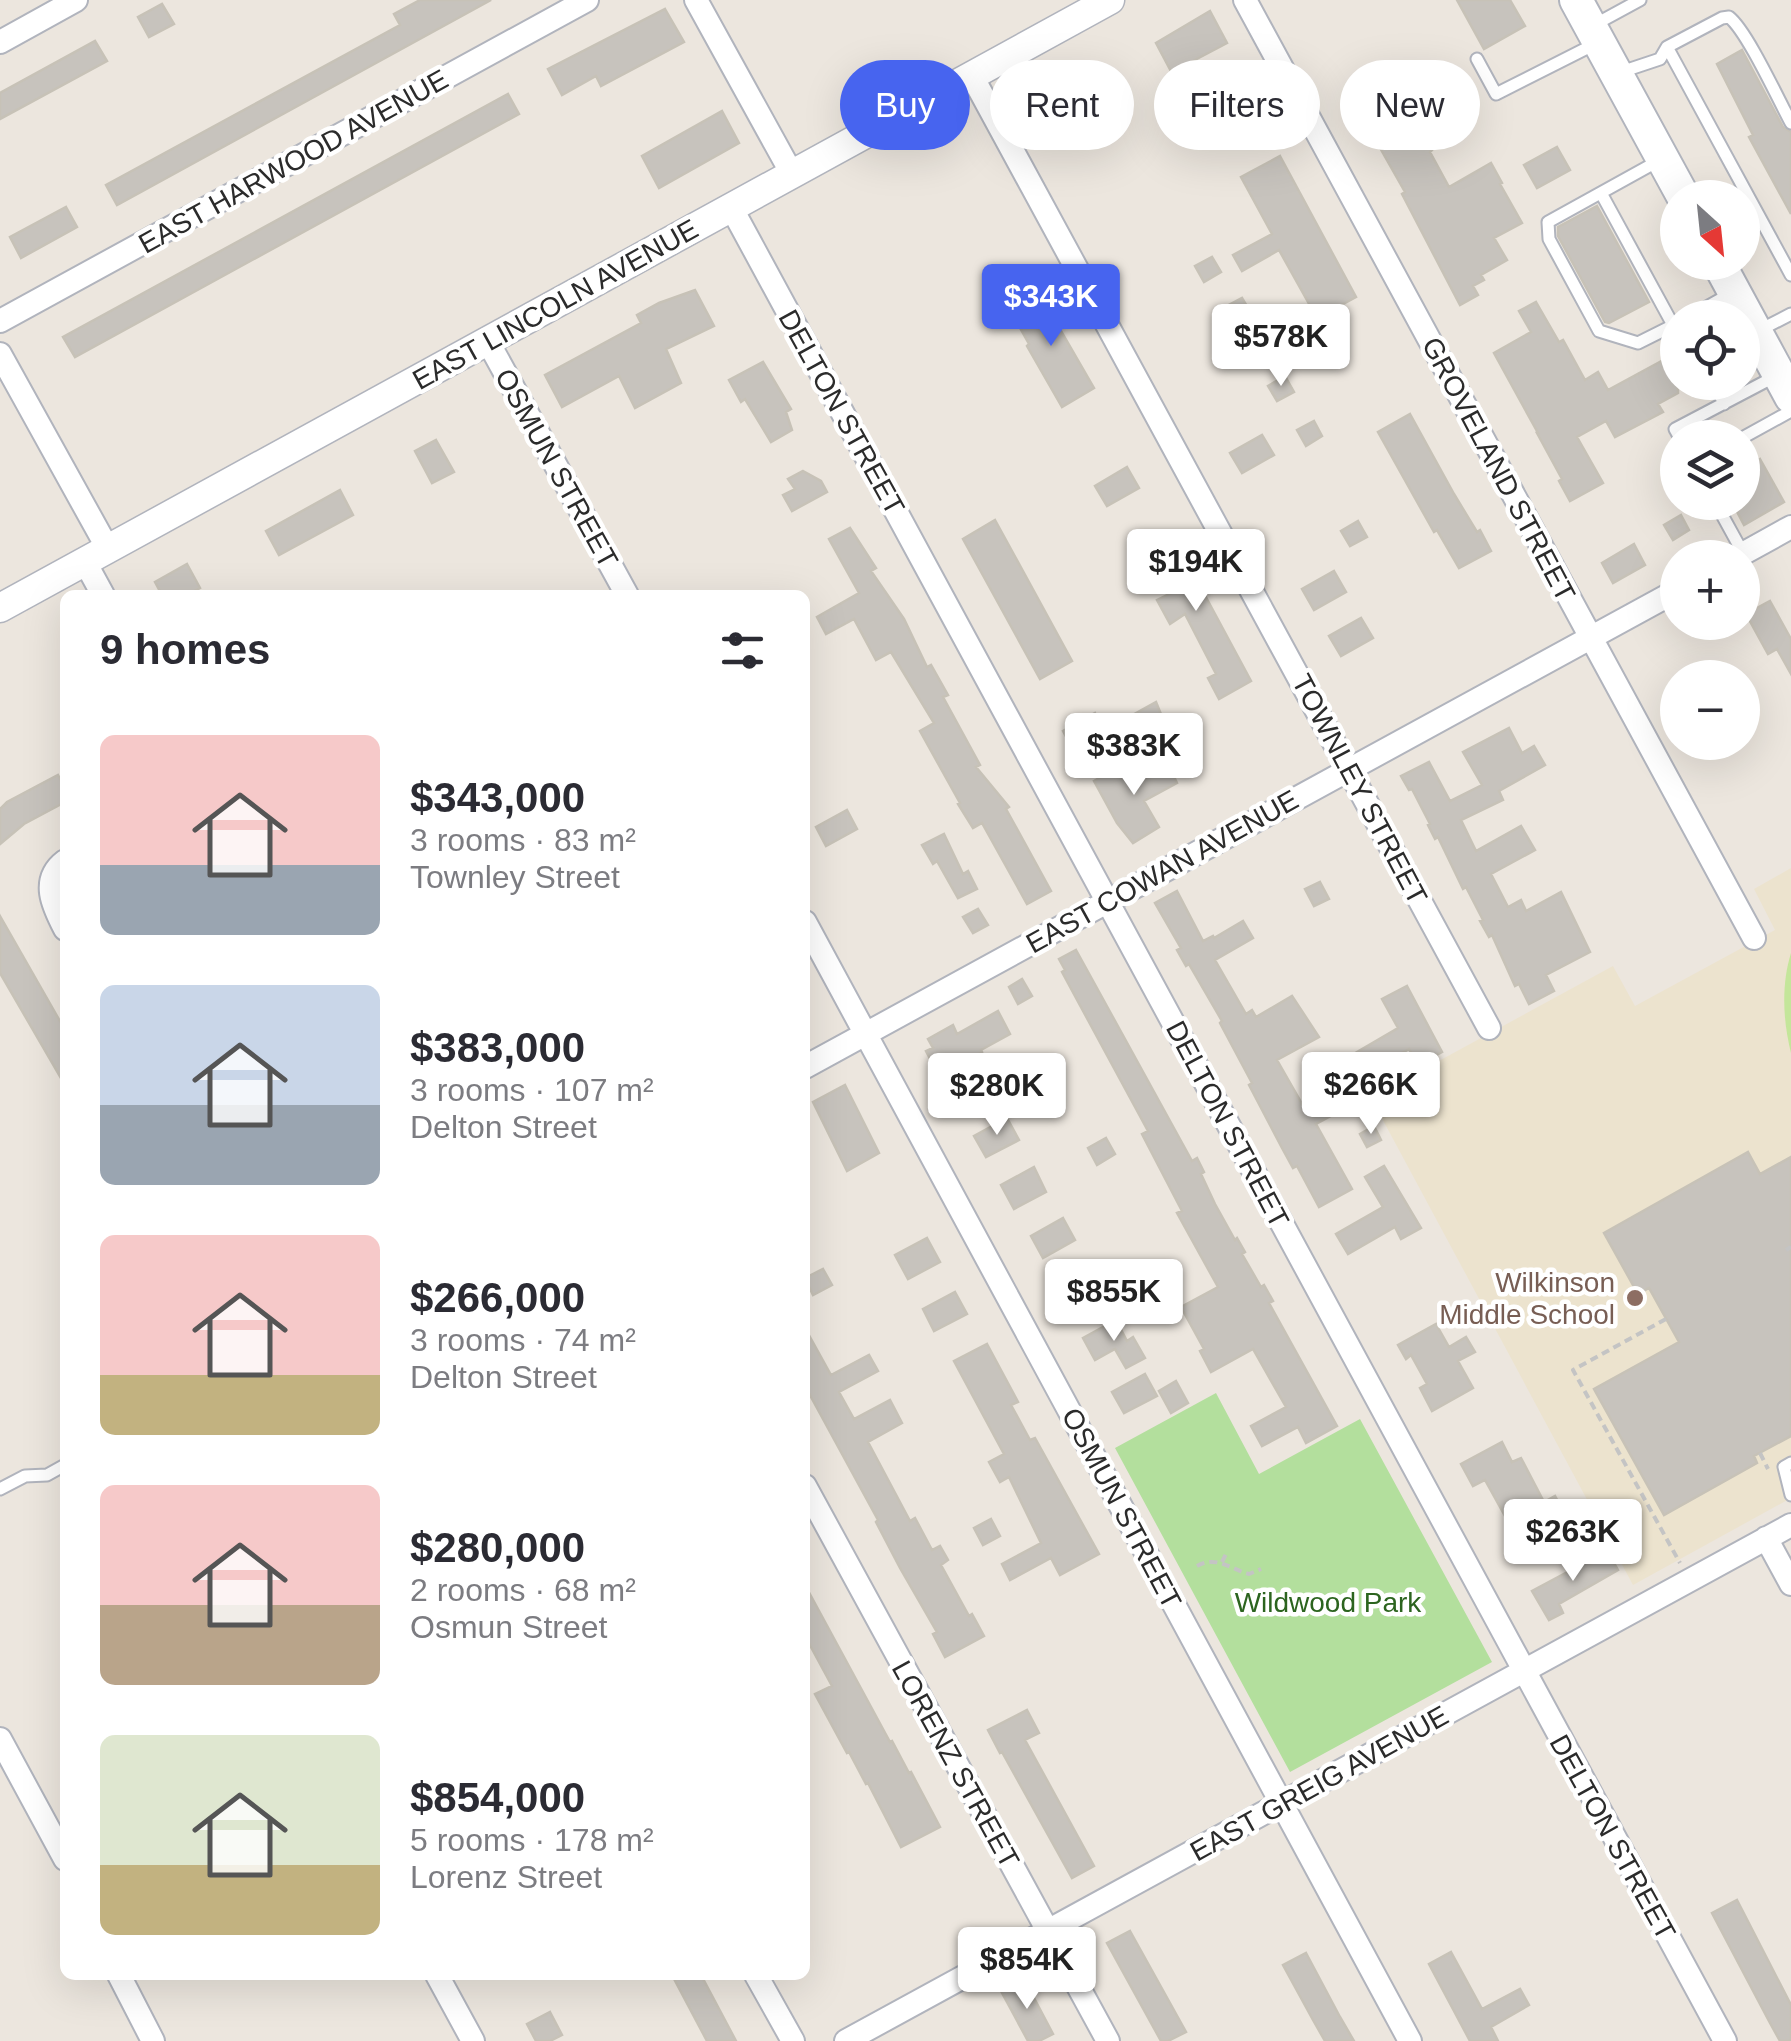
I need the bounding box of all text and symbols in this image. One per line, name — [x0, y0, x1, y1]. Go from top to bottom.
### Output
chip: Buy — [840, 60, 970, 150]
chip: Rent — [990, 60, 1134, 150]
chip: Filters — [1154, 60, 1320, 150]
chip: New — [1340, 60, 1480, 150]
street label: EAST HARWOOD AVENUE — [133, 63, 453, 259]
north arrow — [1660, 180, 1760, 280]
map controls — [1660, 180, 1760, 760]
street label: EAST LINCOLN AVENUE — [407, 213, 703, 396]
pin: $343K — [981, 264, 1121, 349]
text: $343K — [1004, 278, 1098, 314]
button: locate — [1660, 300, 1760, 400]
street label: DELTON STREET — [772, 304, 911, 520]
pin: $578K — [1211, 304, 1351, 389]
text: $578K — [1234, 318, 1328, 354]
street label: GROVELAND STREET — [1416, 332, 1581, 606]
street label: OSMUN STREET — [489, 363, 624, 573]
button: layers — [1660, 420, 1760, 520]
pin: $194K — [1126, 529, 1266, 614]
button: + — [1660, 540, 1760, 640]
text: $194K — [1149, 543, 1243, 579]
icon: filters — [715, 623, 770, 678]
text: 9 homes — [100, 626, 270, 673]
button: − — [1660, 660, 1760, 760]
street label: TOWNLEY STREET — [1286, 669, 1433, 909]
pin: $383K — [1064, 713, 1204, 798]
text: $383K — [1087, 727, 1181, 763]
text: $343,000 — [410, 774, 585, 821]
icon: home — [180, 775, 300, 895]
street label: EAST COWAN AVENUE — [1021, 784, 1304, 959]
text: 3 rooms · 83 m² — [410, 822, 636, 858]
text: Townley Street — [410, 859, 620, 895]
street label: DELTON STREET — [1160, 1016, 1295, 1233]
text: $383,000 — [410, 1024, 585, 1071]
icon: home — [180, 1025, 300, 1145]
pin: $266K — [1301, 1052, 1441, 1137]
pin: $280K — [927, 1053, 1067, 1138]
text: $266K — [1324, 1066, 1418, 1102]
text: $280K — [950, 1067, 1044, 1103]
text: 3 rooms · 107 m² — [410, 1072, 654, 1108]
text: Delton Street — [410, 1109, 597, 1145]
pin: $855K — [1044, 1259, 1184, 1344]
place label: Wilkinson Middle School — [1439, 1267, 1615, 1330]
text: $855K — [1067, 1273, 1161, 1309]
text: $266,000 — [410, 1274, 585, 1321]
icon: home — [180, 1275, 300, 1395]
marker: Wilkinson Middle School — [1624, 1287, 1646, 1309]
text: 3 rooms · 74 m² — [410, 1322, 636, 1358]
text: Delton Street — [410, 1359, 597, 1395]
street label: OSMUN STREET — [1056, 1403, 1187, 1614]
pin: $263K — [1503, 1499, 1643, 1584]
text: $263K — [1526, 1513, 1620, 1549]
text: $280,000 — [410, 1524, 585, 1571]
icon: home — [180, 1525, 300, 1645]
text: 2 rooms · 68 m² — [410, 1572, 636, 1608]
park label: Wildwood Park — [1235, 1587, 1422, 1618]
text: Osmun Street — [410, 1609, 607, 1645]
street label: LORENZ STREET — [886, 1655, 1025, 1873]
street label: EAST GREIG AVENUE — [1185, 1700, 1454, 1867]
street label: DELTON STREET — [1543, 1729, 1682, 1945]
text: $854,000 — [410, 1774, 585, 1821]
icon: home — [180, 1775, 300, 1895]
text: 5 rooms · 178 m² — [410, 1822, 654, 1858]
text: Lorenz Street — [410, 1859, 602, 1895]
pin: $854K — [957, 1927, 1097, 2012]
text: $854K — [980, 1941, 1074, 1977]

